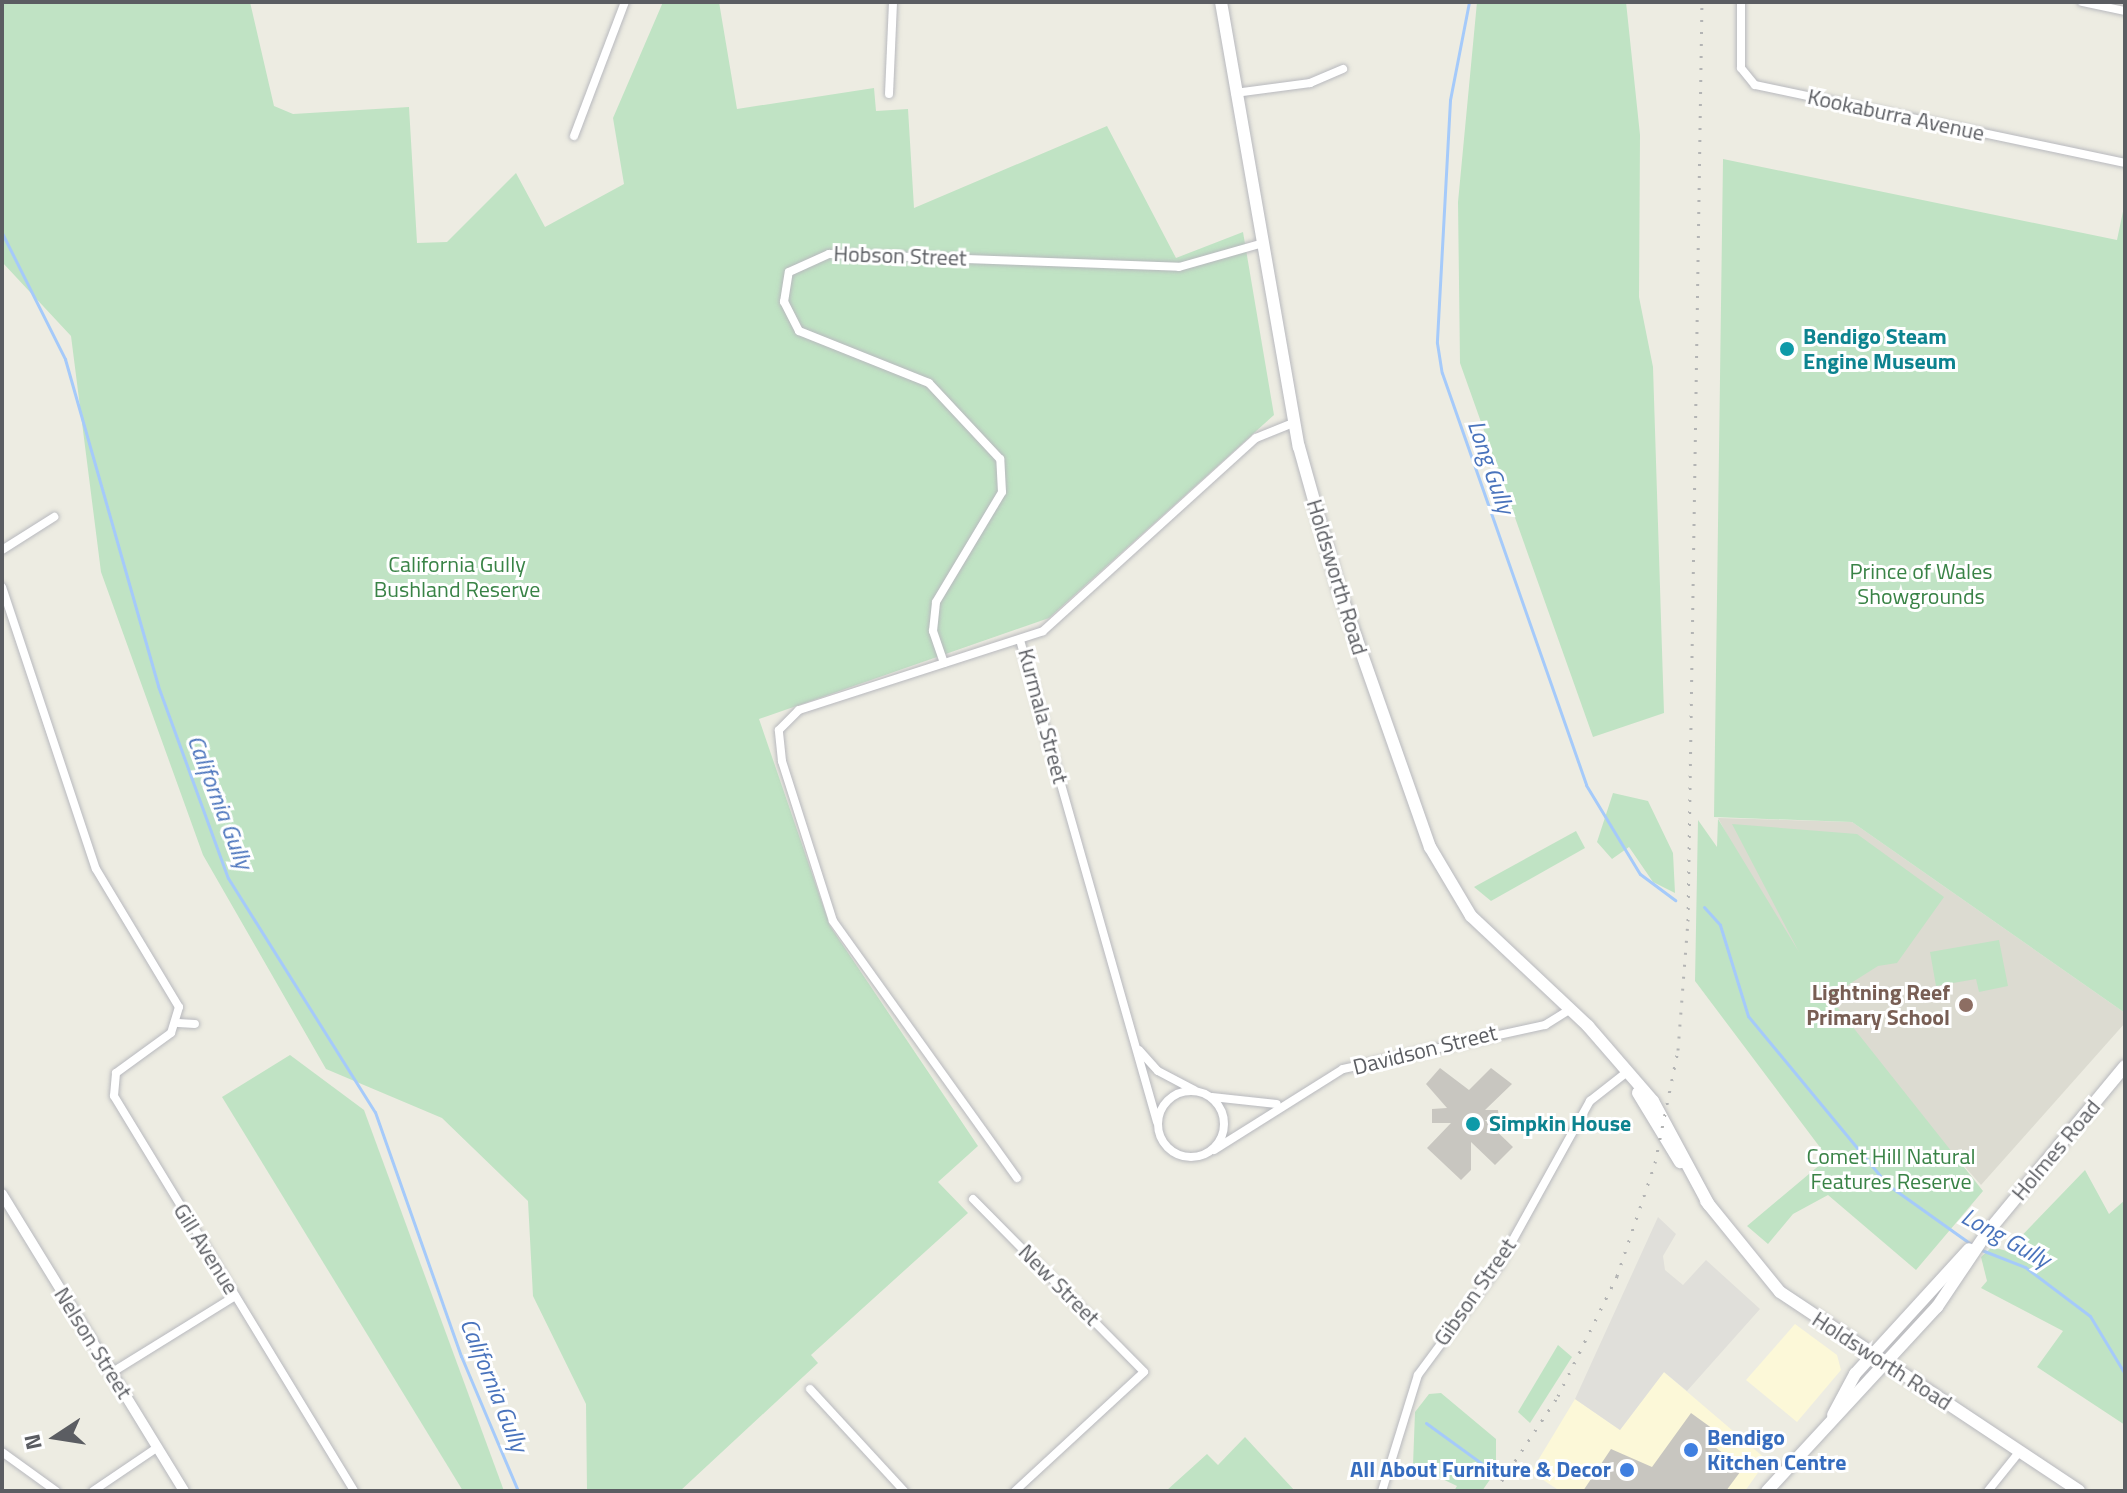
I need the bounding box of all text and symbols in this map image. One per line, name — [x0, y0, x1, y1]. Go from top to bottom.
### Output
street label: Kookaburra Avenue — [1805, 83, 1987, 147]
street label: Hobson Street — [833, 240, 967, 272]
place label: Bendigo Steam Engine Museum — [1803, 323, 1956, 374]
marker: Bendigo Steam Engine Museum — [1778, 340, 1796, 358]
water label: Long Gully — [1462, 416, 1520, 518]
street label: Holdsworth Road — [1301, 496, 1373, 658]
park label: California Gully Bushland Reserve — [374, 551, 540, 602]
park label: Prince of Wales Showgrounds — [1849, 558, 1993, 610]
street label: Kurmala Street — [1012, 646, 1074, 786]
water label: California Gully — [181, 731, 259, 873]
place label: Lightning Reef Primary School — [1806, 979, 1950, 1030]
marker: Lightning Reef Primary School — [1957, 996, 1975, 1014]
street label: Davidson Street — [1350, 1019, 1500, 1081]
street label: Holmes Road — [2006, 1094, 2106, 1206]
place label: Simpkin House — [1489, 1111, 1631, 1137]
marker: Simpkin House — [1464, 1115, 1482, 1133]
park label: Comet Hill Natural Features Reserve — [1806, 1143, 1976, 1194]
street label: Gill Avenue — [168, 1199, 244, 1299]
water label: Long Gully — [1956, 1202, 2056, 1274]
street label: Gibson Street — [1428, 1233, 1522, 1351]
street label: New Street — [1013, 1239, 1105, 1331]
street label: Nelson Street — [48, 1283, 138, 1403]
street label: Holdsworth Road — [1807, 1306, 1957, 1416]
water label: California Gully — [454, 1314, 534, 1456]
north arrow — [16, 1397, 96, 1477]
place label: Bendigo Kitchen Centre — [1707, 1424, 1847, 1476]
text: N — [14, 1431, 51, 1453]
marker: Bendigo Kitchen Centre — [1682, 1441, 1700, 1459]
place label: All About Furniture & Decor — [1350, 1457, 1611, 1483]
marker: All About Furniture & Decor — [1618, 1461, 1636, 1479]

